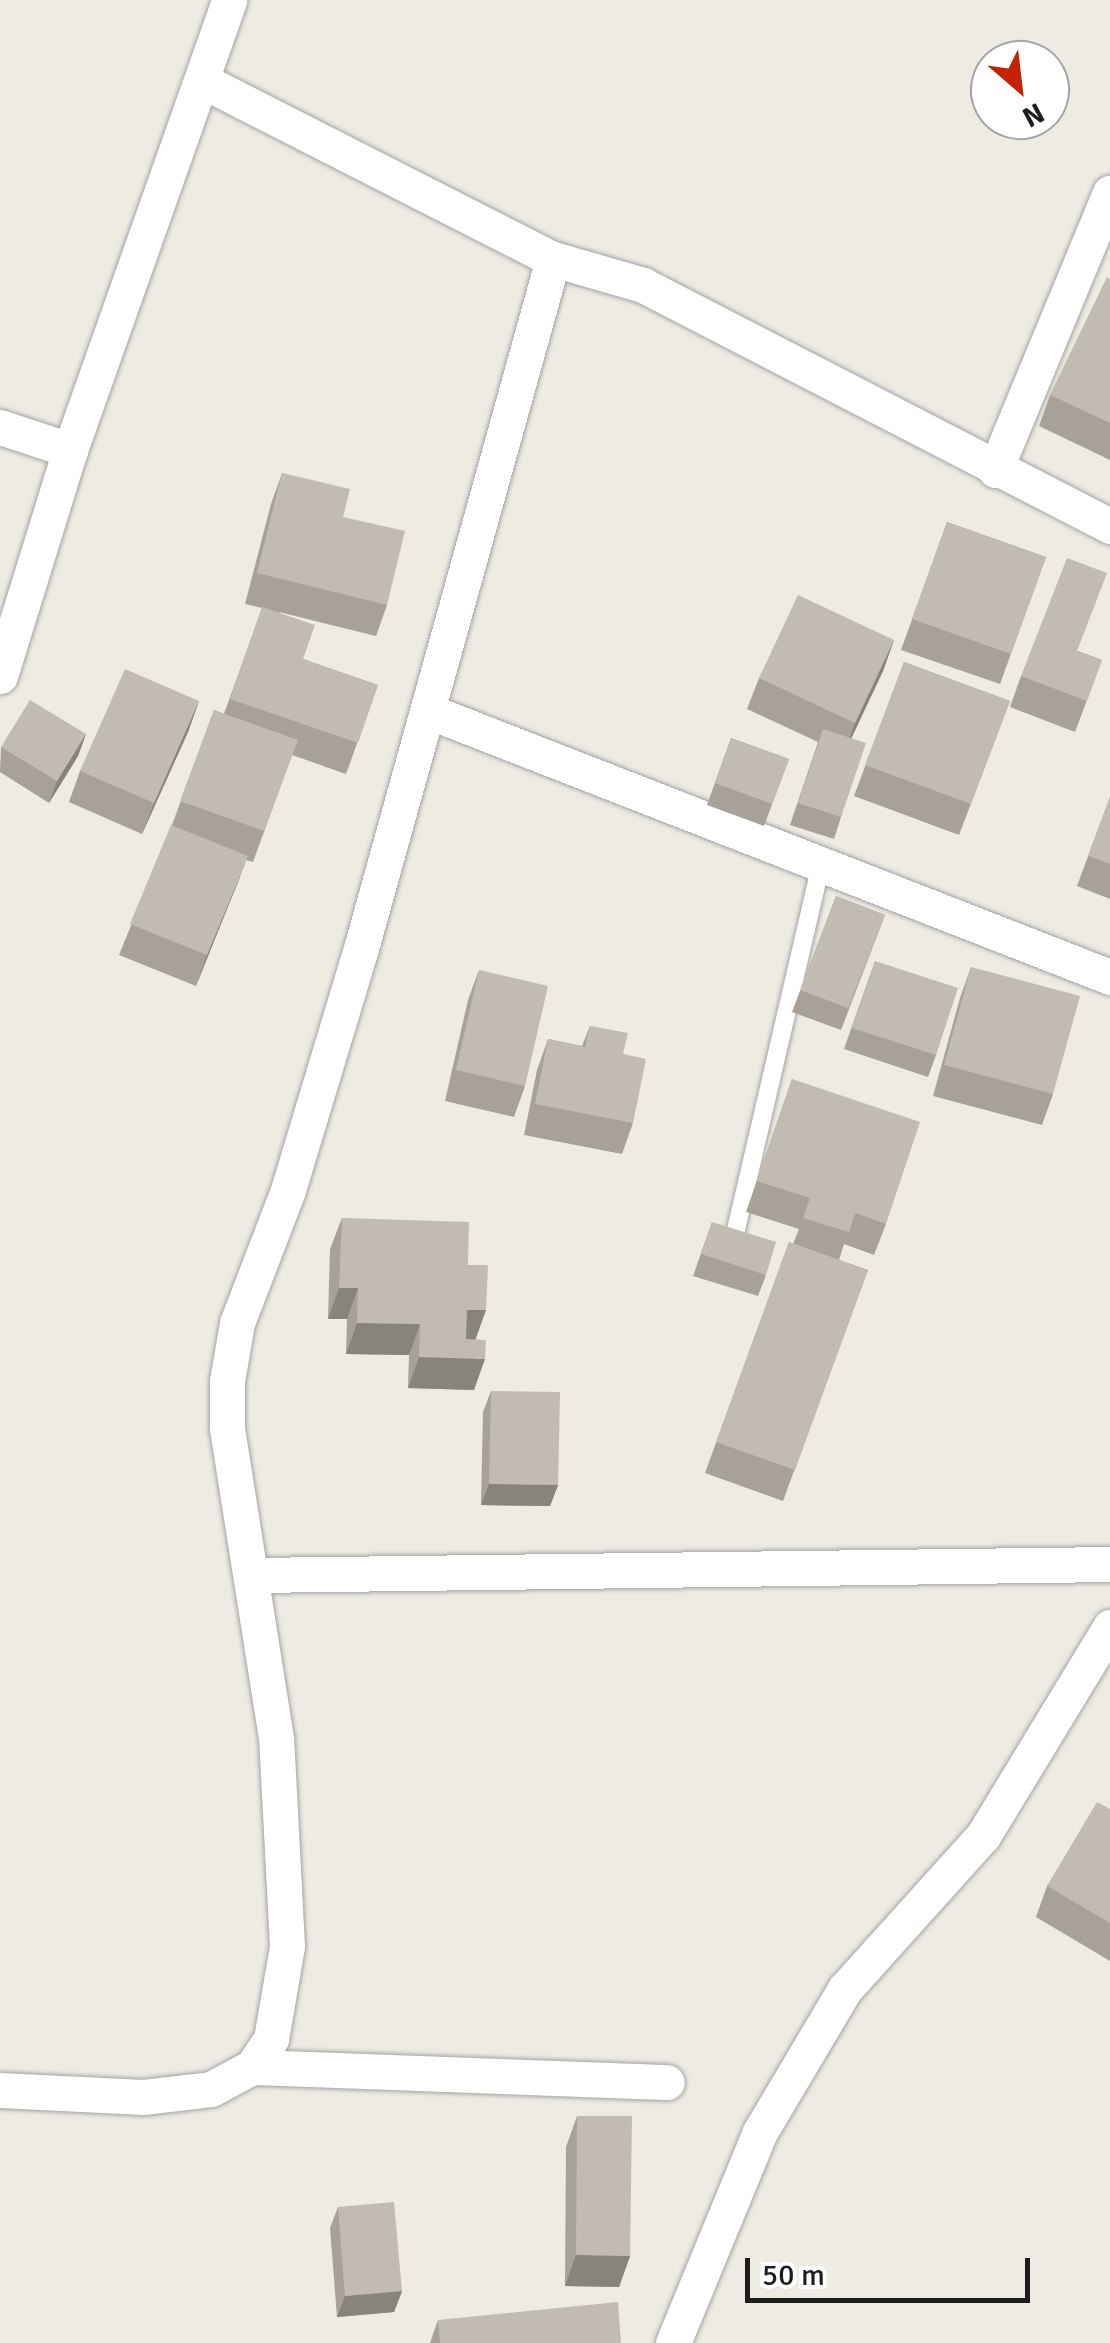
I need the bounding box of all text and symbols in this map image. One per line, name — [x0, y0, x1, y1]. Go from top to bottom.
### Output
north arrow — [970, 40, 1070, 140]
text: N — [1017, 95, 1050, 134]
scale bar — [750, 2238, 1035, 2300]
text: 50 m — [762, 2257, 825, 2294]

